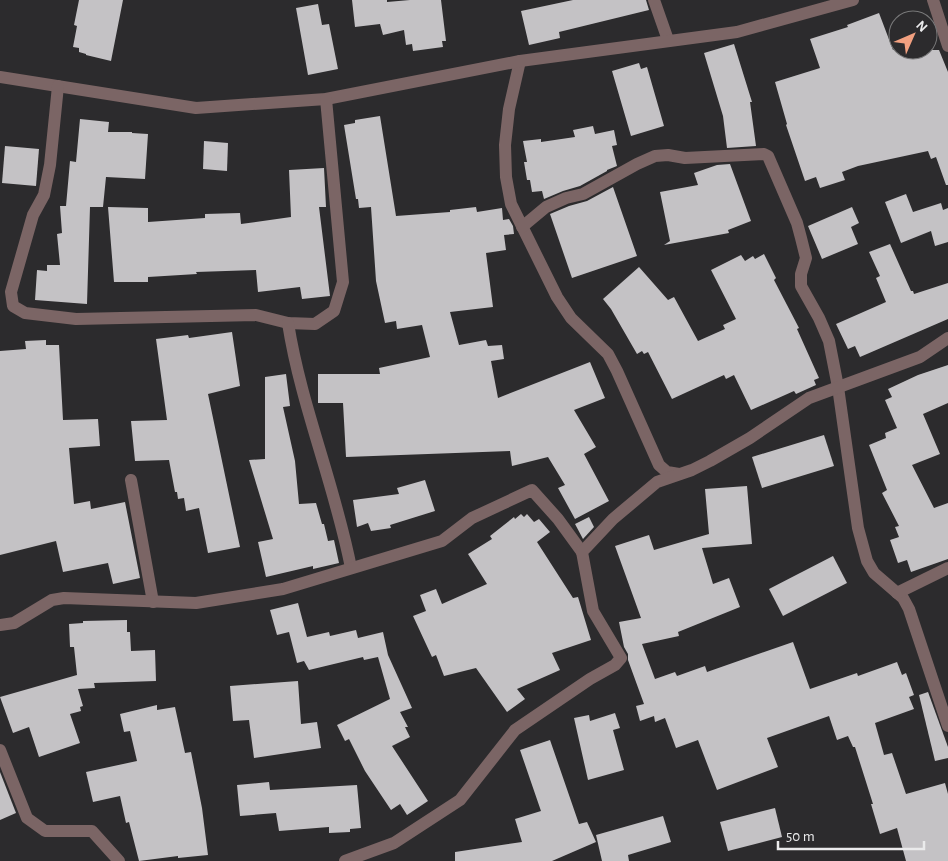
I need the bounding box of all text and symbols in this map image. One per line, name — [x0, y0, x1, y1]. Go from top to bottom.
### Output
north arrow — [888, 10, 938, 60]
text: N — [913, 18, 930, 35]
scale bar — [778, 818, 924, 850]
text: 50 m — [786, 829, 815, 844]

